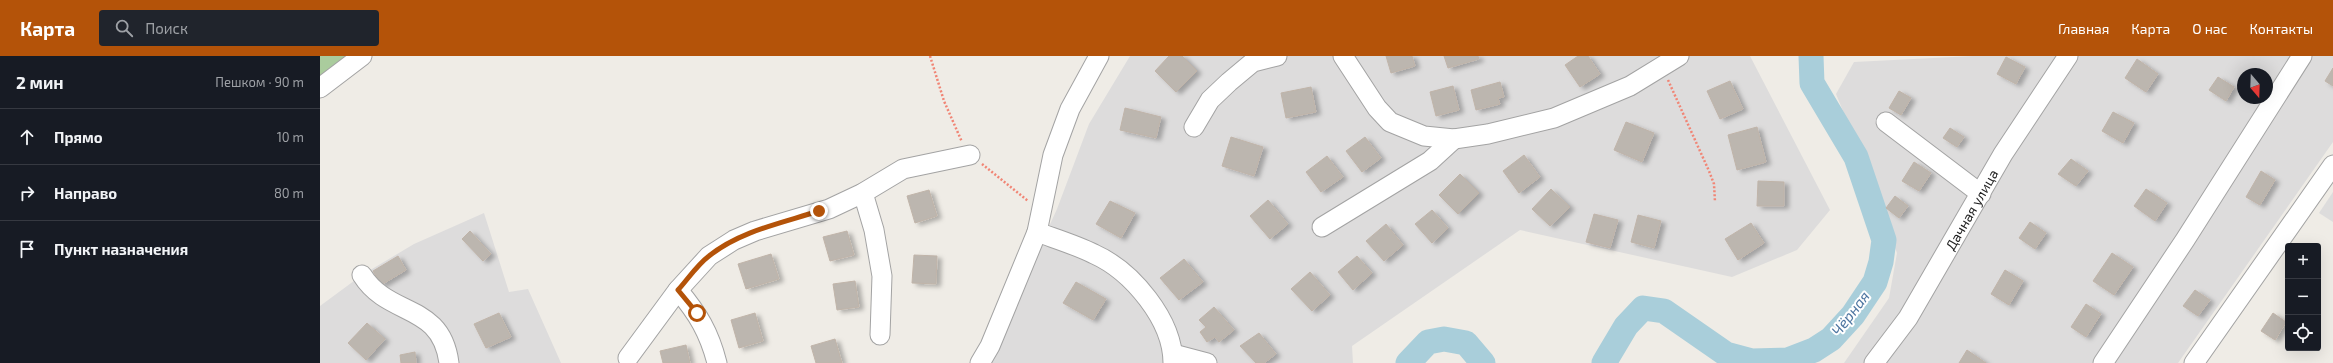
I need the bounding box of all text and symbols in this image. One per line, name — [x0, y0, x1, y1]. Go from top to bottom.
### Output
search box — [99, 10, 379, 46]
text: Карта — [20, 17, 75, 40]
icon: search — [113, 17, 135, 39]
text: Поиск — [145, 19, 188, 37]
text: Главная — [2058, 20, 2109, 37]
text: Карта — [2131, 20, 2170, 37]
text: О нас — [2192, 20, 2228, 37]
text: Контакты — [2250, 20, 2313, 37]
north arrow — [2237, 68, 2273, 104]
text: 2 мин — [16, 72, 64, 92]
text: Пешком · 90 m — [215, 74, 304, 90]
icon: ahead — [16, 126, 38, 148]
text: Прямо — [54, 128, 103, 146]
text: 10 m — [277, 129, 304, 145]
street label: Дачная улица — [1941, 166, 2001, 253]
icon: right — [16, 182, 38, 204]
text: Направо — [54, 184, 117, 202]
text: 80 m — [274, 185, 304, 201]
route end — [810, 202, 828, 220]
icon: arrive — [16, 238, 38, 260]
text: Пункт назначения — [54, 240, 188, 258]
map controls — [2285, 243, 2321, 351]
button: + — [2285, 243, 2321, 279]
button: − — [2285, 279, 2321, 315]
water label: Чёрная — [1827, 287, 1873, 339]
route start — [688, 304, 706, 322]
button: locate — [2285, 315, 2321, 351]

